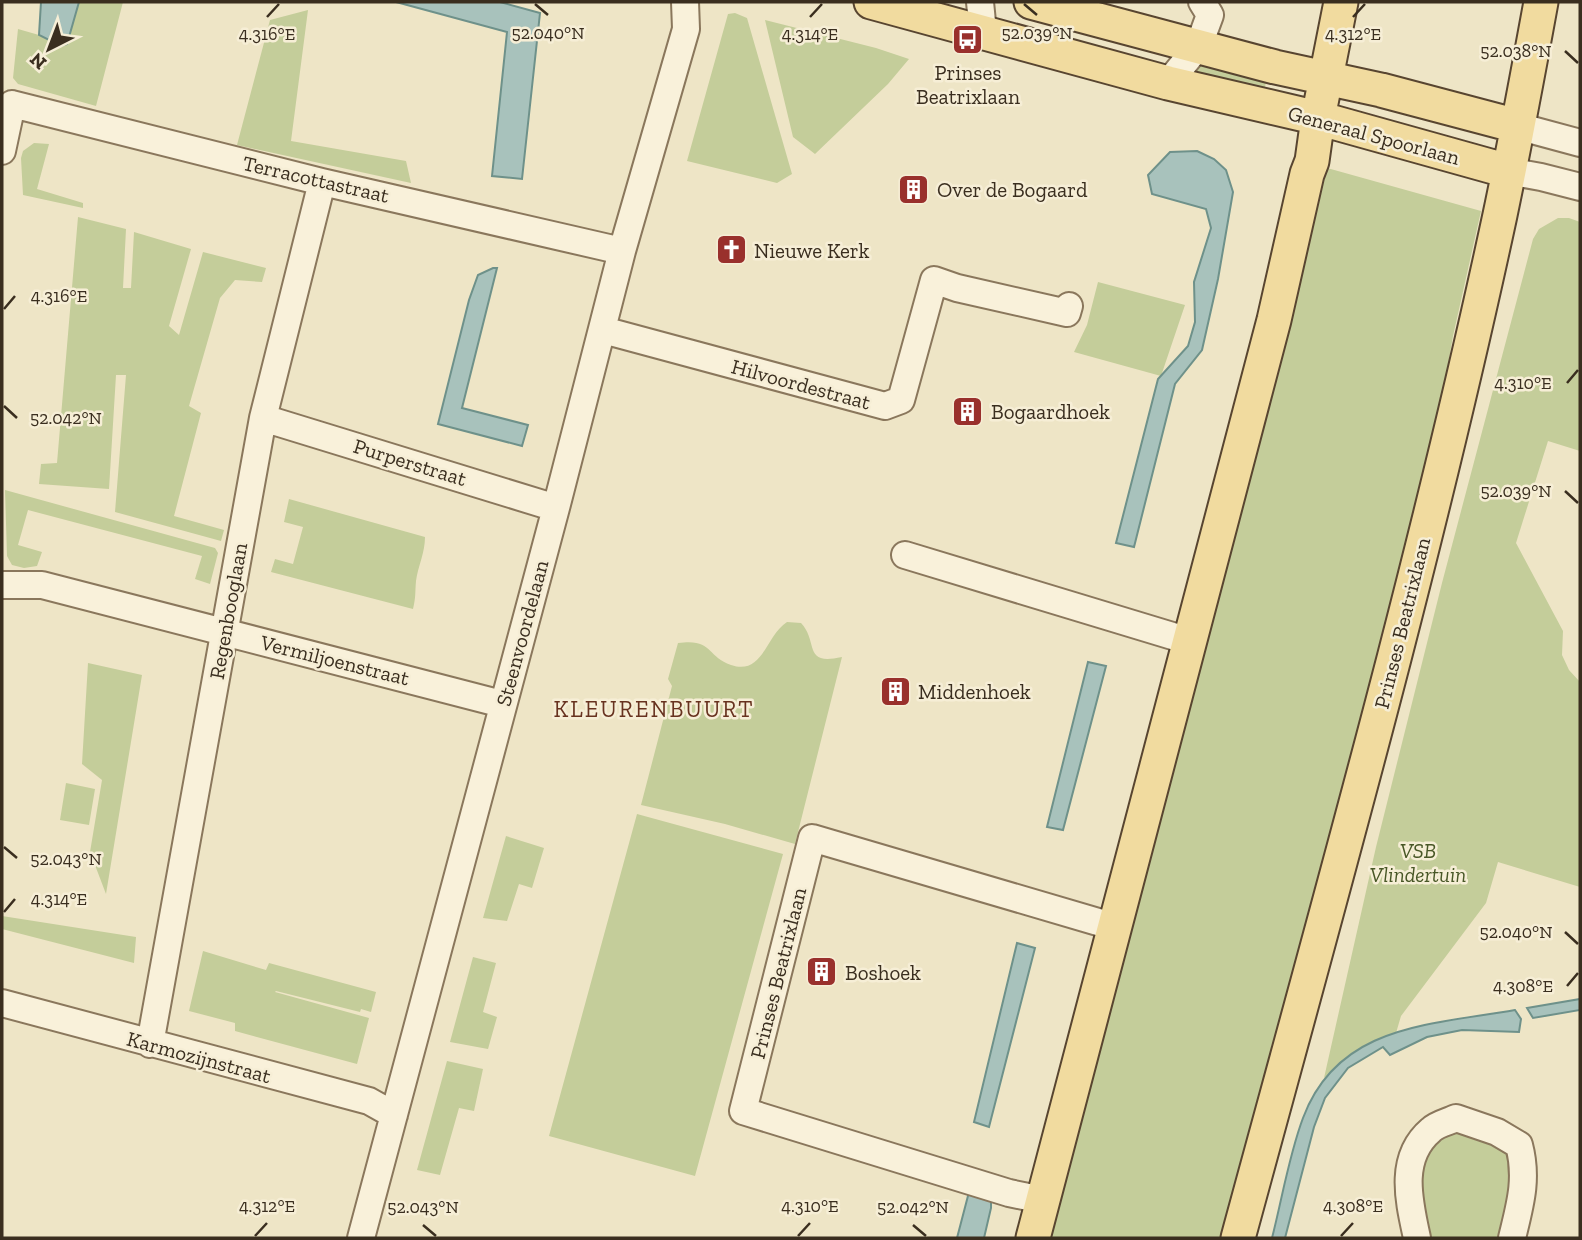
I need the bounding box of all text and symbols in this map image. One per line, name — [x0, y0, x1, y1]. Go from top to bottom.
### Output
north arrow — [14, 14, 84, 84]
text: 52.040°N — [512, 22, 584, 44]
text: 52.039°N — [1001, 22, 1073, 44]
text: 4.316°E — [239, 23, 295, 45]
text: 4.314°E — [782, 23, 838, 45]
bus stop icon: Prinses Beatrixlaan — [951, 23, 985, 57]
text: 4.312°E — [1325, 23, 1381, 45]
text: 52.038°N — [1480, 40, 1552, 62]
text: N — [25, 48, 51, 75]
place label: Prinses Beatrixlaan — [916, 60, 1020, 109]
street label: Generaal Spoorlaan — [1285, 100, 1463, 170]
street label: Terracottastraat — [240, 150, 392, 208]
building icon: Over de Bogaard — [897, 172, 931, 206]
place label: Over de Bogaard — [937, 177, 1088, 202]
church icon: Nieuwe Kerk — [714, 233, 748, 267]
place label: Nieuwe Kerk — [754, 238, 870, 263]
text: 4.316°E — [31, 285, 87, 307]
street label: Hilvoordestraat — [729, 353, 874, 415]
text: 4.310°E — [1494, 372, 1552, 394]
building icon: Bogaardhoek — [951, 394, 985, 428]
place label: Bogaardhoek — [991, 399, 1110, 424]
text: 52.042°N — [30, 407, 102, 429]
street label: Purperstraat — [351, 433, 470, 491]
text: 52.039°N — [1480, 480, 1552, 502]
street label: Prinses Beatrixlaan — [1369, 535, 1435, 711]
street label: Regenbooglaan — [204, 541, 252, 681]
street label: Steenvoordelaan — [490, 557, 554, 709]
street label: Vermiljoenstraat — [257, 629, 412, 692]
building icon: Middenhoek — [878, 674, 912, 708]
place label: Middenhoek — [918, 679, 1031, 704]
district label: KLEURENBUURT — [553, 695, 755, 723]
park label: VSB Vlindertuin — [1370, 838, 1466, 887]
text: 52.043°N — [30, 848, 102, 870]
street label: Prinses Beatrixlaan — [745, 885, 811, 1061]
text: 4.314°E — [31, 888, 87, 910]
text: 52.040°N — [1480, 921, 1552, 943]
building icon: Boshoek — [805, 955, 839, 989]
place label: Boshoek — [845, 960, 921, 985]
text: 4.308°E — [1493, 975, 1553, 997]
street label: Karmozijnstraat — [124, 1026, 274, 1089]
text: 4.312°E — [239, 1195, 295, 1217]
text: 4.310°E — [781, 1195, 839, 1217]
text: 4.308°E — [1323, 1195, 1383, 1217]
text: 52.043°N — [387, 1196, 459, 1218]
text: 52.042°N — [877, 1196, 949, 1218]

